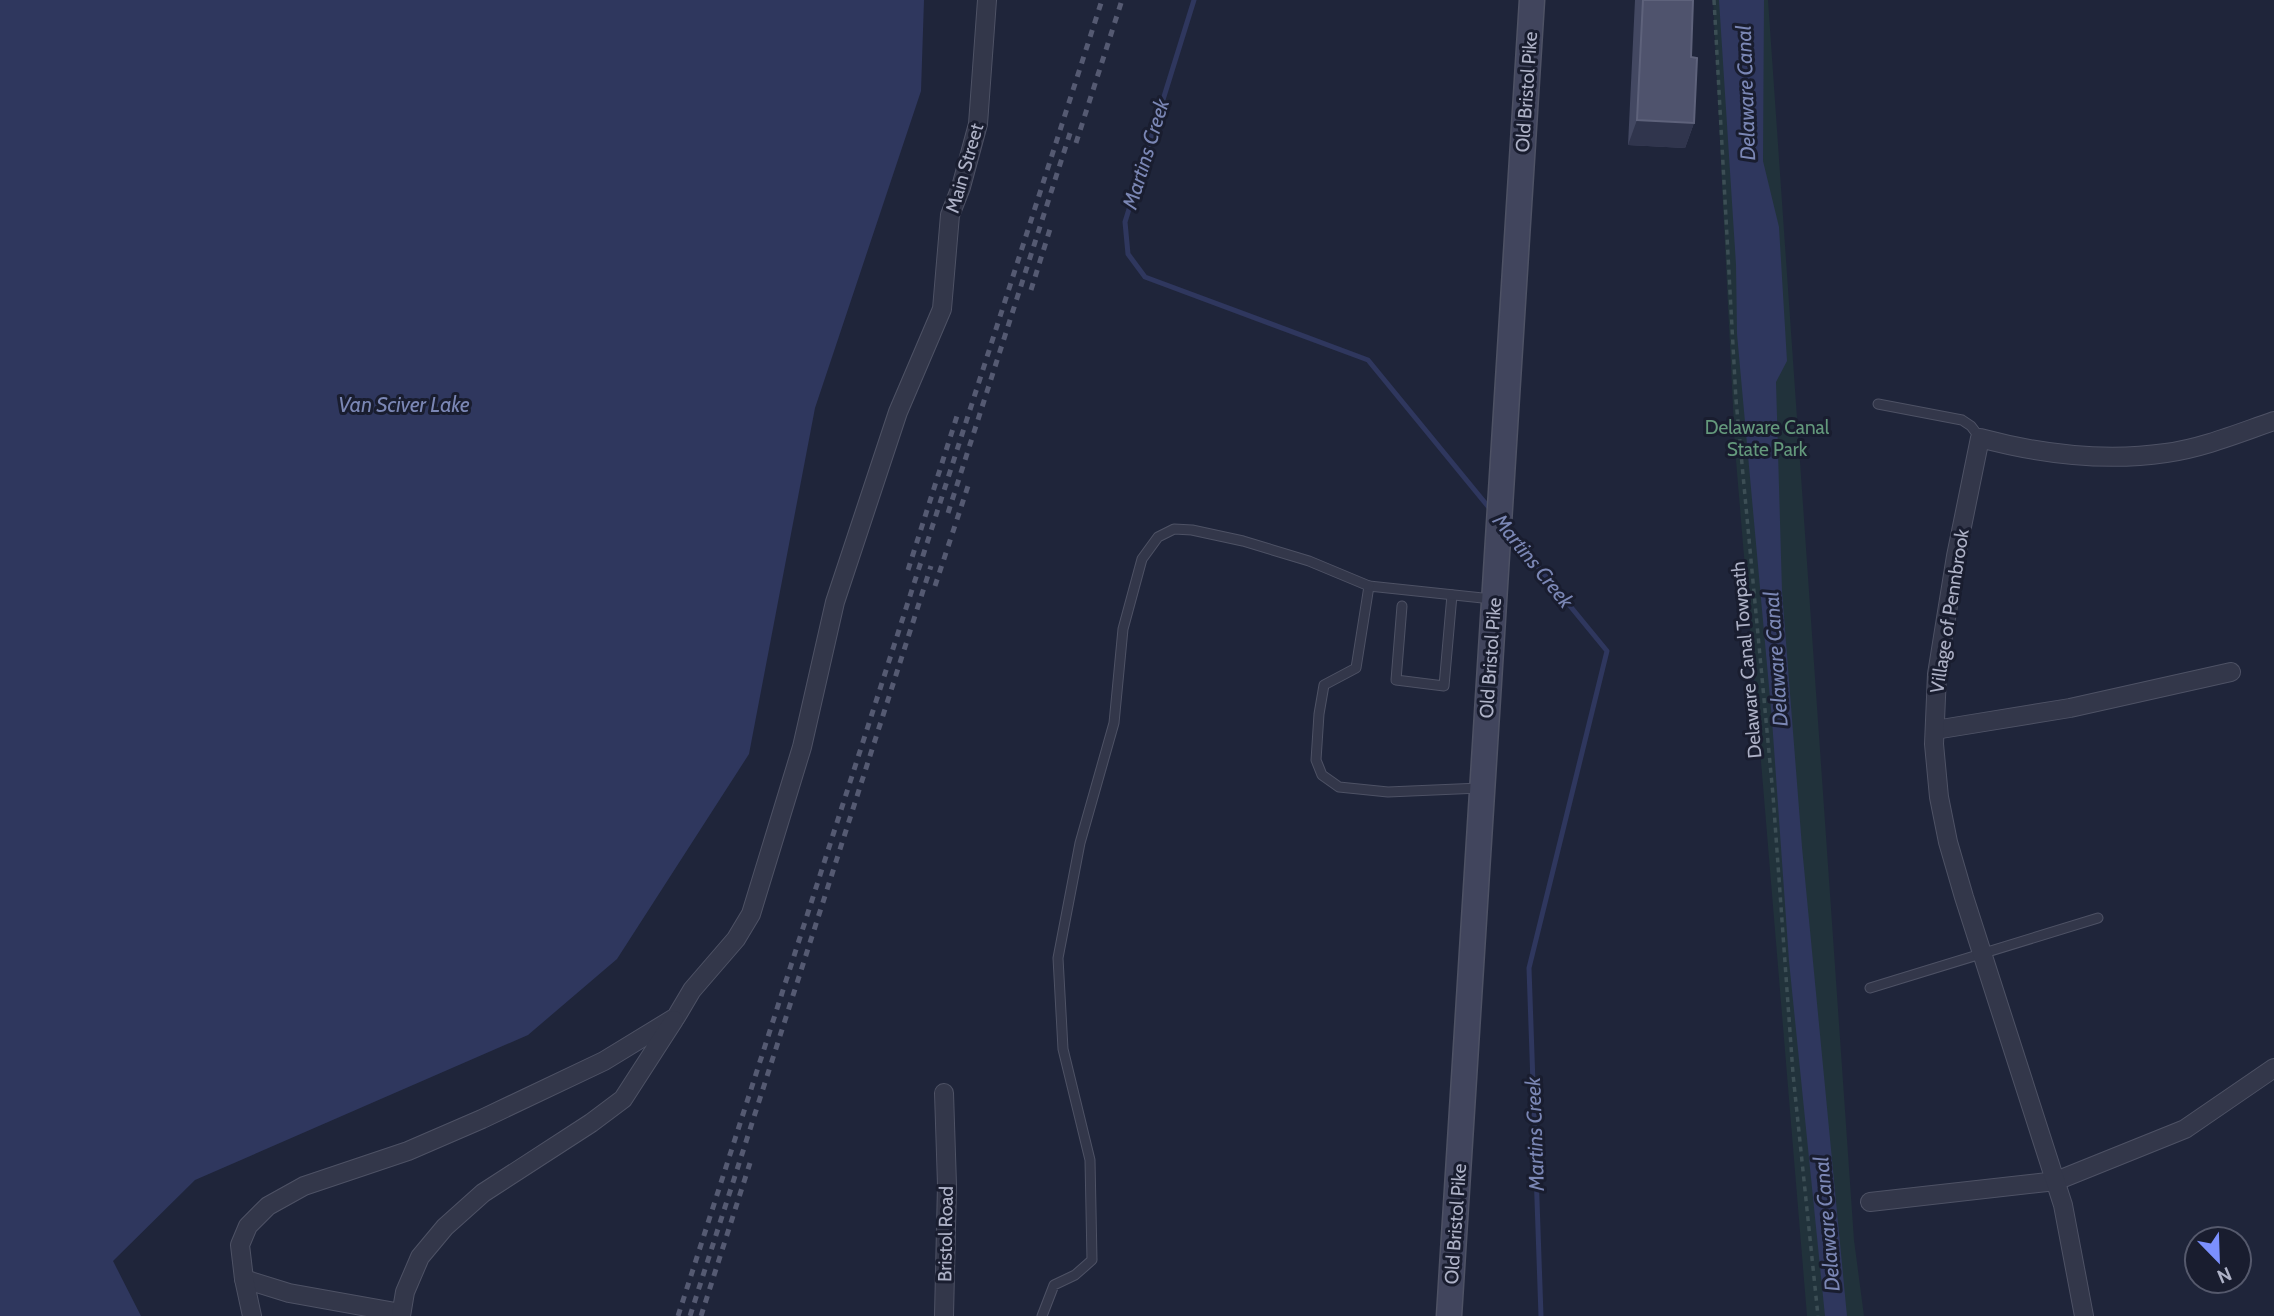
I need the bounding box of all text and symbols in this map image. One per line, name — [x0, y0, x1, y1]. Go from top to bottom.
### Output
water label: Delaware Canal — [1731, 25, 1760, 161]
street label: Old Bristol Pike — [1511, 31, 1542, 153]
water label: Martins Creek — [1117, 95, 1174, 213]
street label: Main Street — [941, 120, 988, 216]
water label: Van Sciver Lake — [338, 392, 470, 417]
park label: Delaware Canal State Park — [1705, 416, 1830, 461]
water label: Martins Creek — [1487, 508, 1580, 614]
street label: Village of Pennbrook — [1925, 527, 1974, 695]
street label: Delaware Canal Towpath — [1726, 560, 1767, 759]
water label: Delaware Canal — [1758, 591, 1793, 727]
street label: Old Bristol Pike — [1475, 597, 1506, 719]
water label: Martins Creek — [1520, 1076, 1549, 1192]
water label: Delaware Canal — [1808, 1155, 1845, 1293]
street label: Old Bristol Pike — [1440, 1163, 1471, 1285]
street label: Bristol Road — [933, 1186, 958, 1282]
north arrow — [2183, 1225, 2253, 1295]
text: N — [2214, 1262, 2235, 1288]

